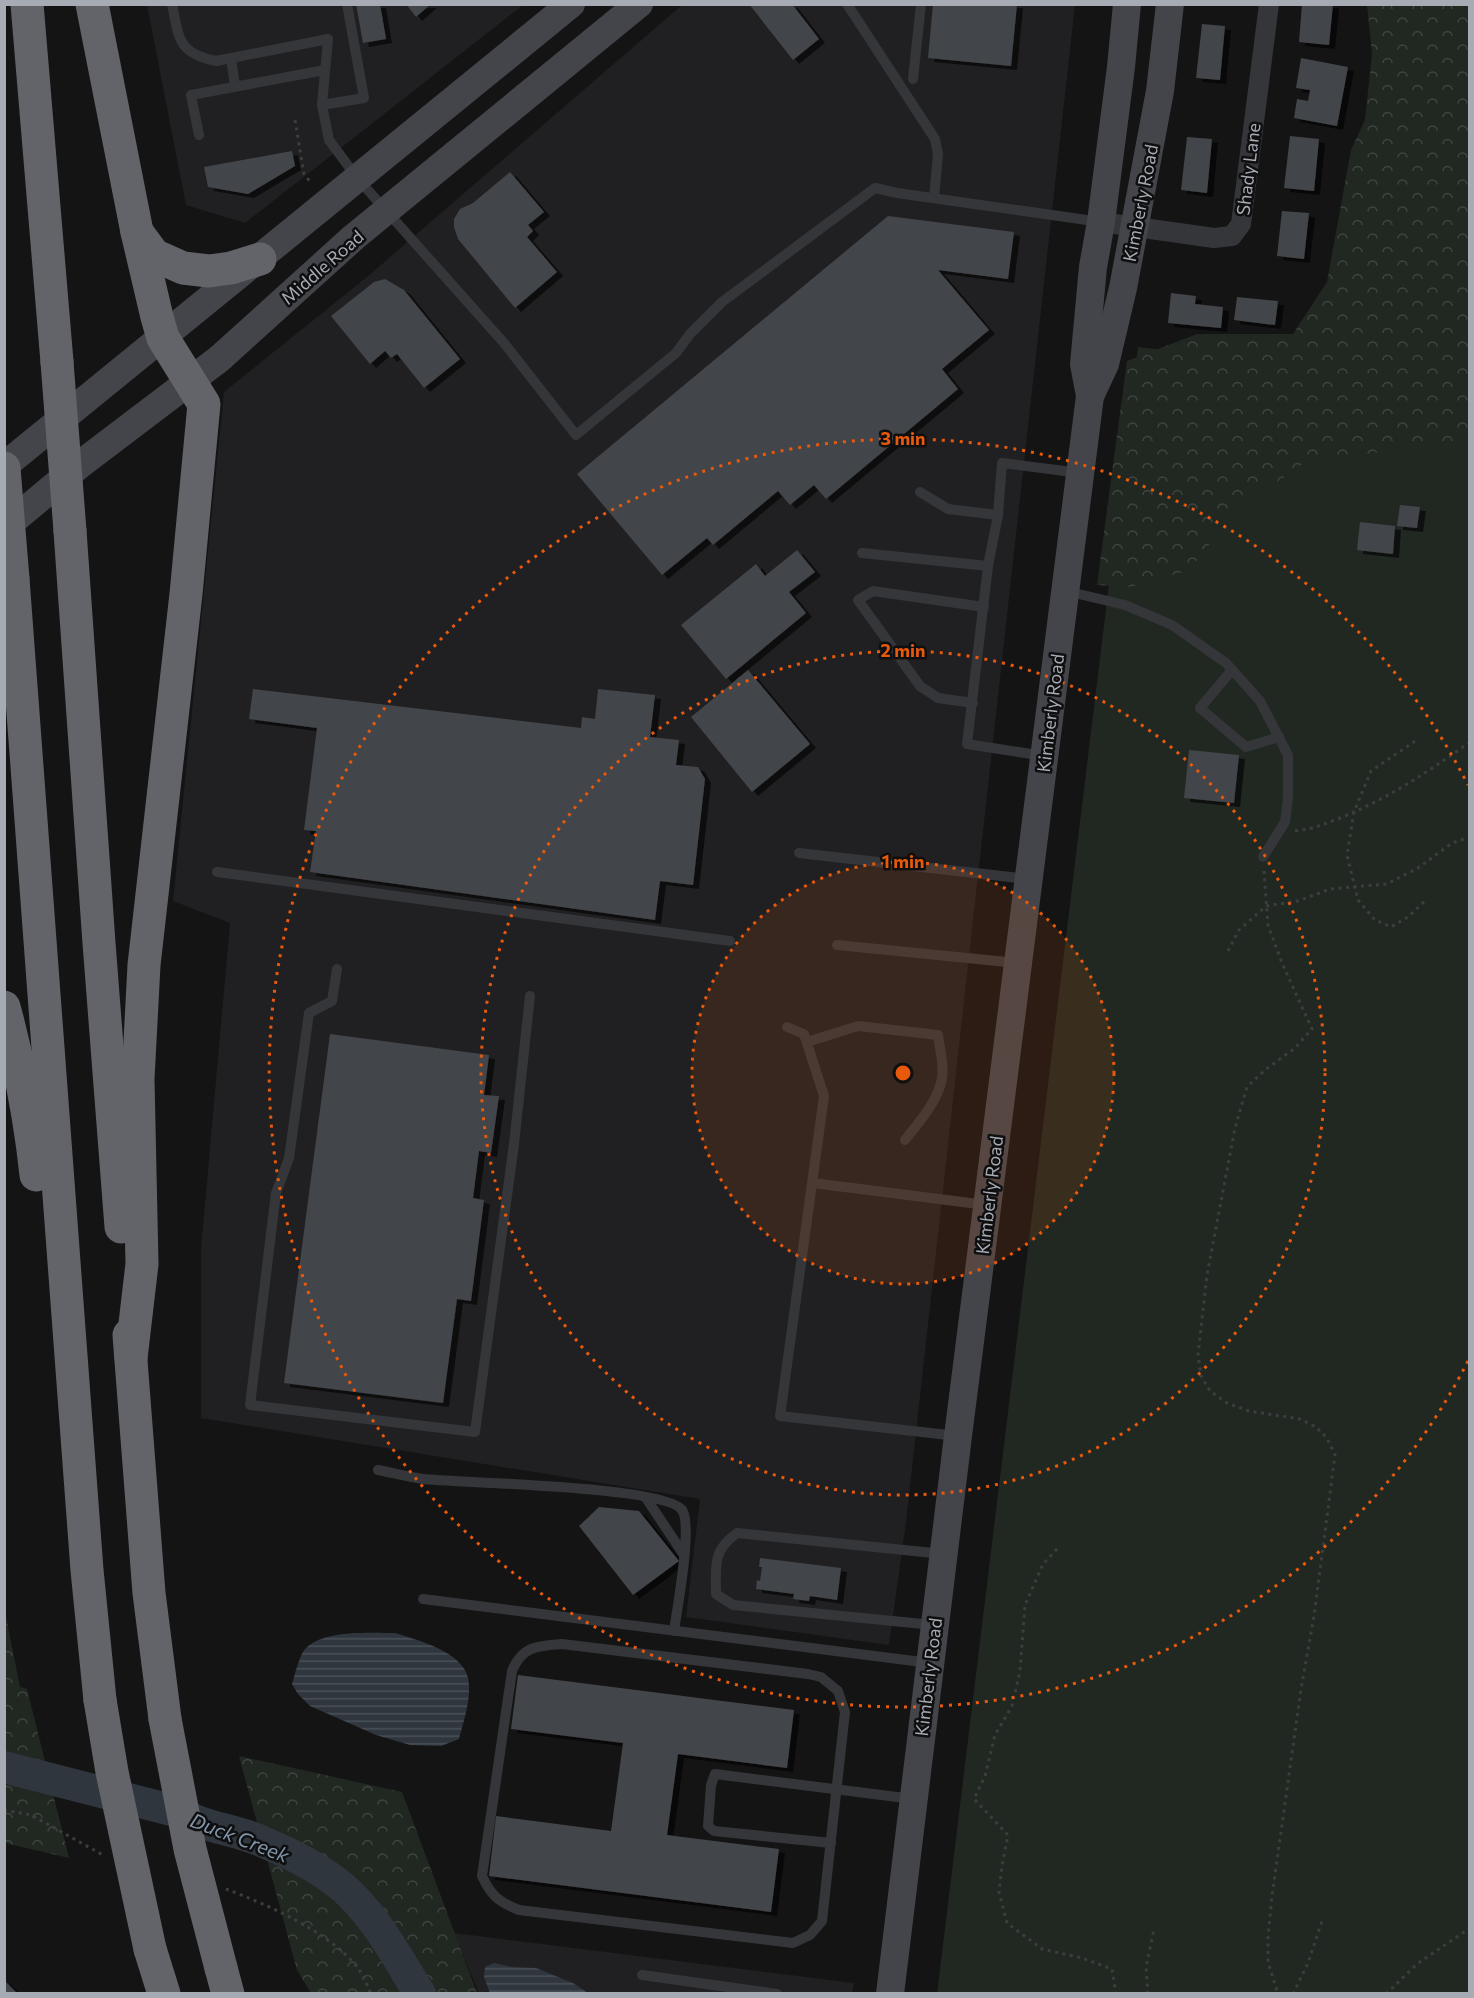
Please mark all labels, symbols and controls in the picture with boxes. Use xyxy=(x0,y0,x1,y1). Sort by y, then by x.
street label: Shady Lane xyxy=(1231,122,1265,216)
street label: Kimberly Road xyxy=(1118,142,1162,264)
street label: Middle Road xyxy=(276,225,368,309)
text: 3 min xyxy=(880,427,926,449)
text: 2 min xyxy=(881,639,925,661)
street label: Kimberly Road xyxy=(1032,653,1068,773)
text: 1 min xyxy=(882,850,924,872)
centre of rings xyxy=(893,1063,913,1083)
street label: Kimberly Road xyxy=(971,1135,1007,1255)
street label: Kimberly Road xyxy=(910,1617,946,1737)
water label: Duck Creek xyxy=(187,1807,294,1867)

